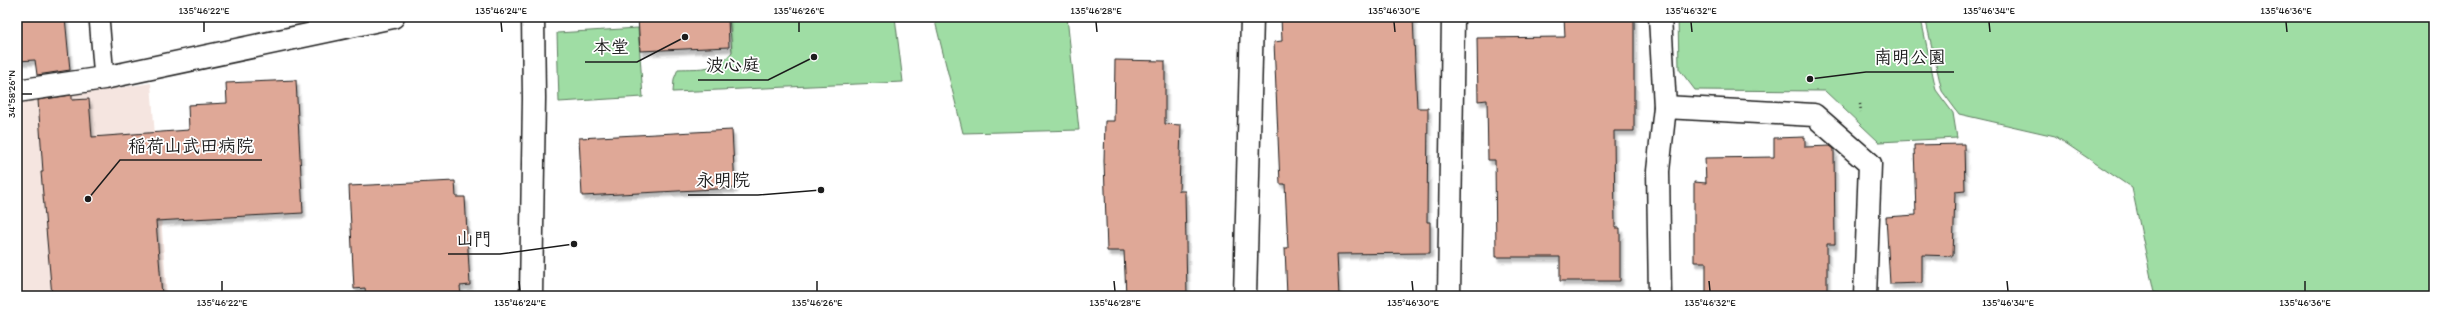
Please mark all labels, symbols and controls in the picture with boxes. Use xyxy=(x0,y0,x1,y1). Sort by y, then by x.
text: 135°46'22"E xyxy=(178,4,230,17)
text: 135°46'24"E xyxy=(475,4,527,17)
text: 135°46'26"E xyxy=(773,4,825,17)
text: 135°46'28"E xyxy=(1070,4,1122,17)
text: 135°46'30"E xyxy=(1368,4,1421,17)
text: 135°46'32"E xyxy=(1665,4,1717,17)
text: 135°46'34"E xyxy=(1963,4,2016,17)
text: 135°46'36"E xyxy=(2260,4,2312,17)
callout: 本堂 xyxy=(585,32,637,62)
text: 本堂 xyxy=(593,36,629,58)
callout: 南明公園 xyxy=(1866,42,1954,72)
text: 南明公園 xyxy=(1874,46,1946,68)
callout: 波心庭 xyxy=(698,50,768,80)
text: 波心庭 xyxy=(706,54,760,76)
text: 34°58'26"N xyxy=(5,70,18,118)
callout: 稲荷山武田病院 xyxy=(120,130,262,160)
text: 稲荷山武田病院 xyxy=(128,135,254,157)
callout: 永明院 xyxy=(688,165,758,195)
text: 永明院 xyxy=(696,169,750,191)
callout: 山門 xyxy=(448,224,500,254)
text: 山門 xyxy=(456,228,492,250)
text: 135°46'22"E xyxy=(196,296,248,309)
text: 135°46'24"E xyxy=(494,296,546,309)
text: 135°46'26"E xyxy=(791,296,843,309)
text: 135°46'28"E xyxy=(1089,296,1141,309)
text: 135°46'30"E xyxy=(1387,296,1440,309)
text: 135°46'32"E xyxy=(1684,296,1736,309)
text: 135°46'34"E xyxy=(1982,296,2035,309)
text: 135°46'36"E xyxy=(2279,296,2331,309)

